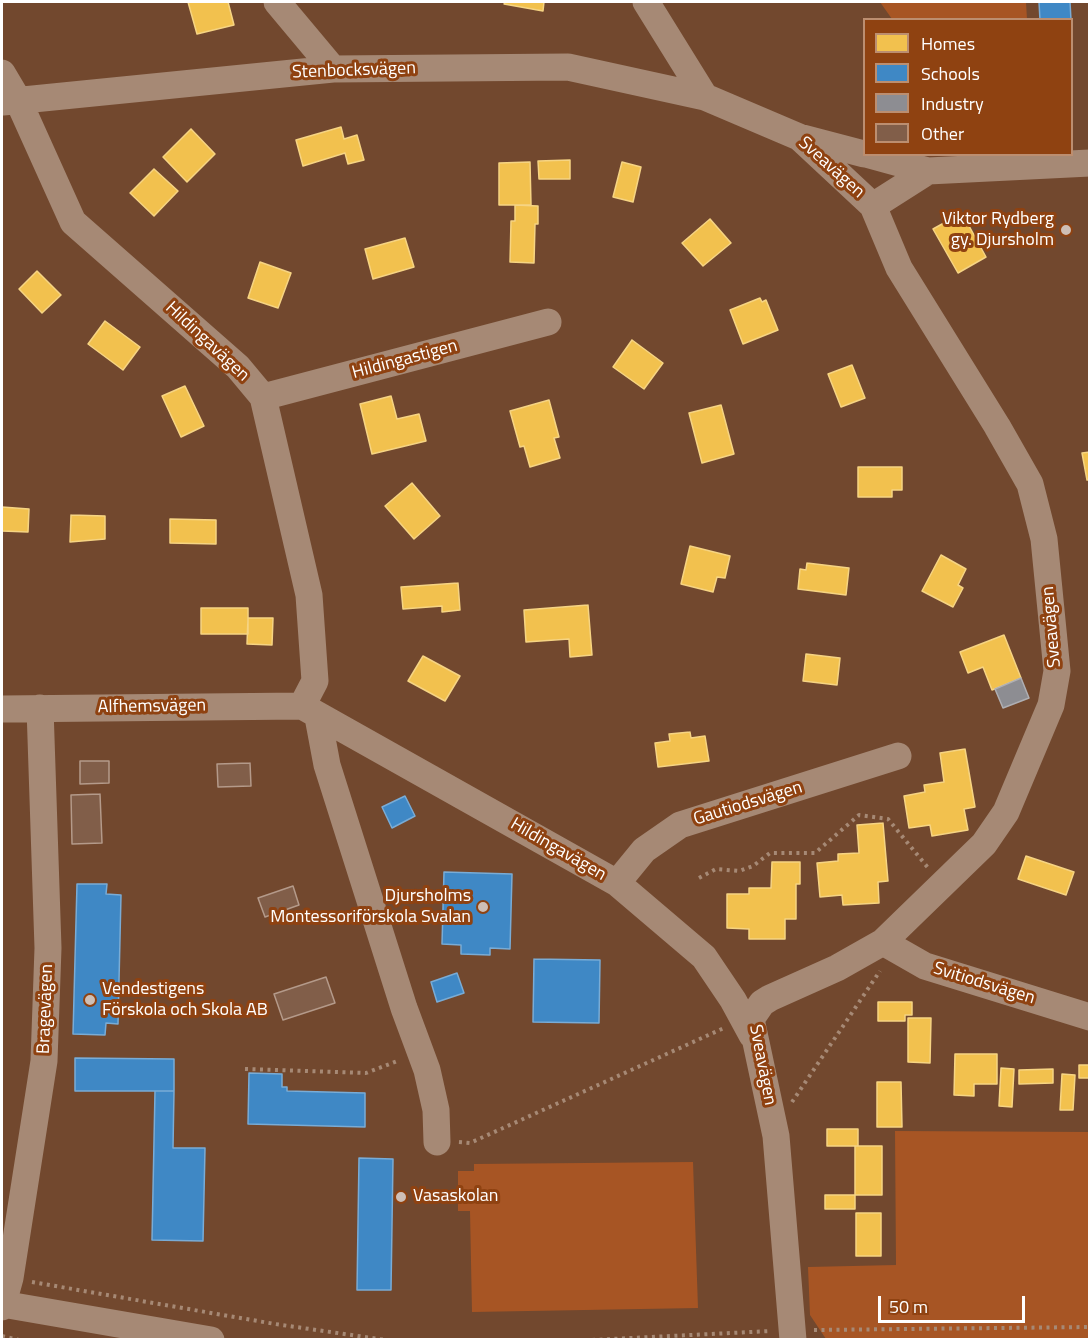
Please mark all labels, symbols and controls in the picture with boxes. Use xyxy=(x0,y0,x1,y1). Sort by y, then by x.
legend xyxy=(863,18,1073,156)
text: Homes xyxy=(921,30,975,57)
street label: Stenbocksvägen xyxy=(292,58,416,84)
text: Schools xyxy=(921,60,980,87)
text: Industry xyxy=(921,90,984,117)
text: Other xyxy=(921,120,964,147)
street label: Sveavägen xyxy=(793,133,869,203)
place label: Viktor Rydberg gy. Djursholm xyxy=(942,209,1054,252)
marker: Viktor Rydberg gy. Djursholm xyxy=(1059,223,1073,237)
street label: Hildingavägen xyxy=(160,298,254,386)
street label: Hildingastigen xyxy=(350,336,460,384)
street label: Sveavägen xyxy=(1038,585,1066,669)
street label: Alfhemsvägen xyxy=(98,695,206,719)
street label: Gautiodsvägen xyxy=(691,777,805,831)
street label: Hildingavägen xyxy=(506,814,610,886)
place label: Djursholms Montessoriförskola Svalan xyxy=(270,886,471,928)
marker: Djursholms Montessoriförskola Svalan xyxy=(476,900,490,914)
street label: Svitiodsvägen xyxy=(931,958,1037,1010)
street label: Bragevägen xyxy=(34,964,58,1054)
place label: Vendestigens Förskola och Skola AB xyxy=(102,979,268,1022)
marker: Vendestigens Förskola och Skola AB xyxy=(83,993,97,1007)
street label: Sveavägen xyxy=(744,1023,780,1107)
place label: Vasaskolan xyxy=(413,1186,498,1208)
marker: Vasaskolan xyxy=(394,1190,408,1204)
scale bar xyxy=(881,1284,1028,1322)
text: 50 m xyxy=(889,1293,928,1320)

